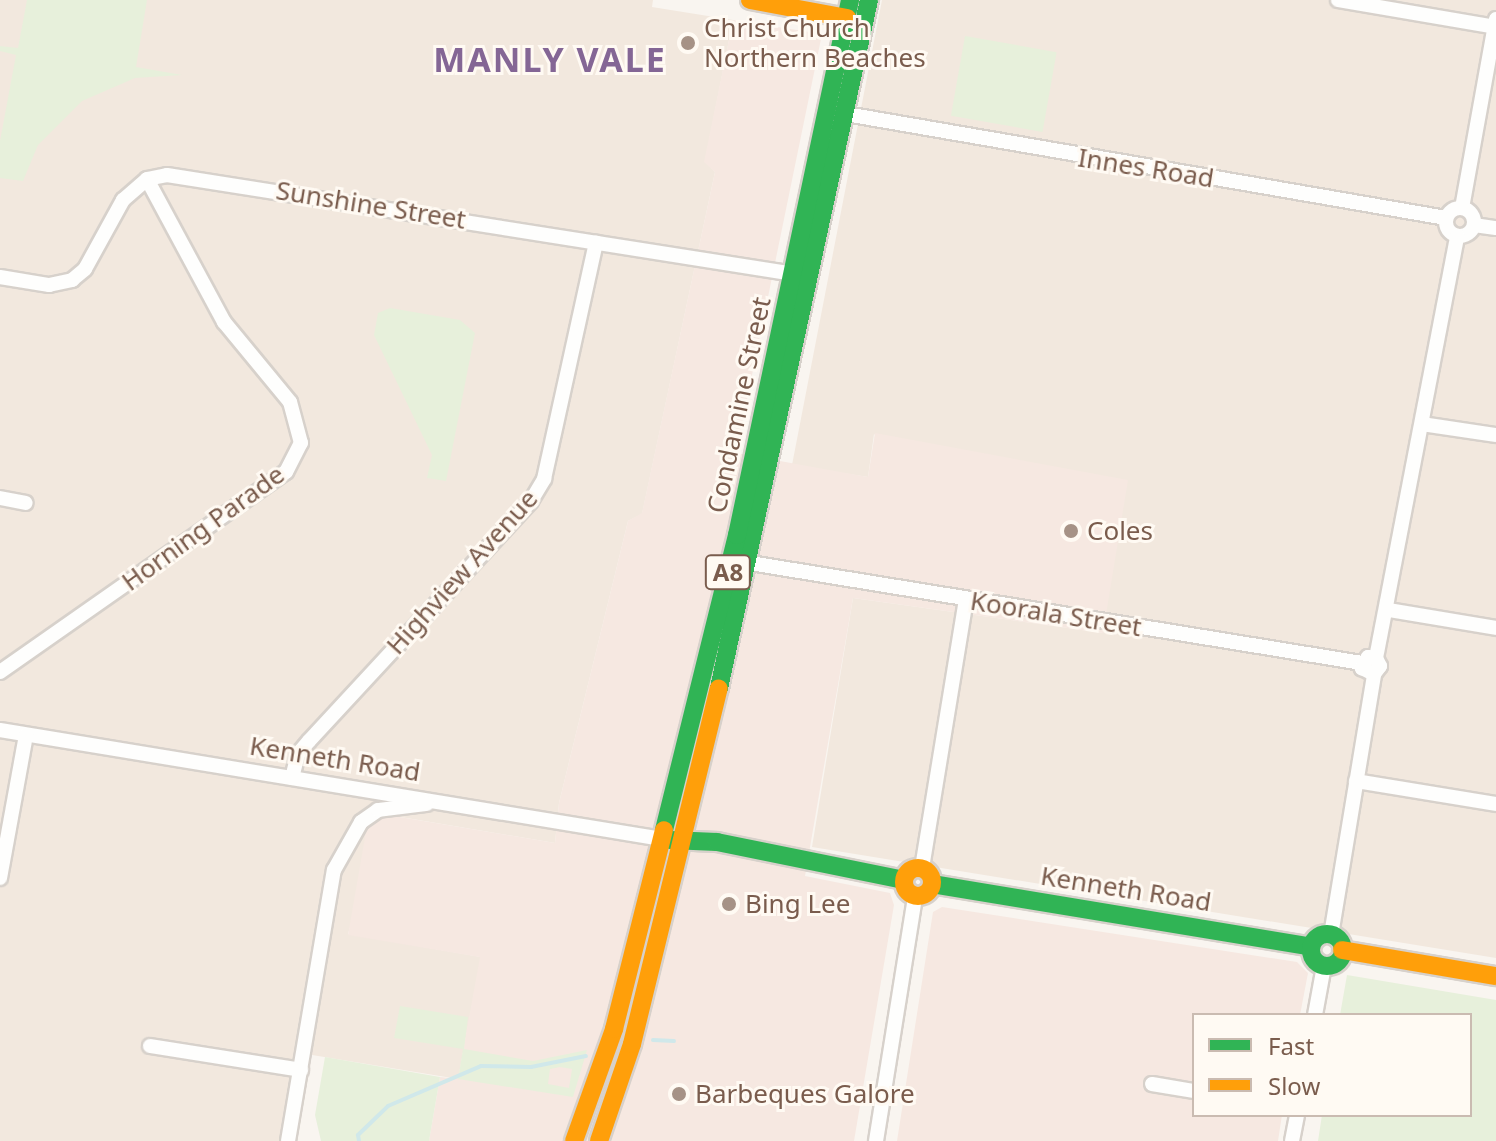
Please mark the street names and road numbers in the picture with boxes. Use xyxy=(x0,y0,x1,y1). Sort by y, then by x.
street label: Innes Road xyxy=(1076,142,1216,194)
street label: Sunshine Street xyxy=(274,175,468,235)
street label: Condamine Street xyxy=(701,294,777,516)
street label: Horning Parade xyxy=(116,459,290,597)
street label: Highview Avenue xyxy=(380,483,544,661)
road number: A8 xyxy=(704,552,752,592)
street label: Koorala Street xyxy=(968,585,1144,643)
street label: Kenneth Road xyxy=(247,730,423,788)
street label: Kenneth Road xyxy=(1038,860,1214,918)

